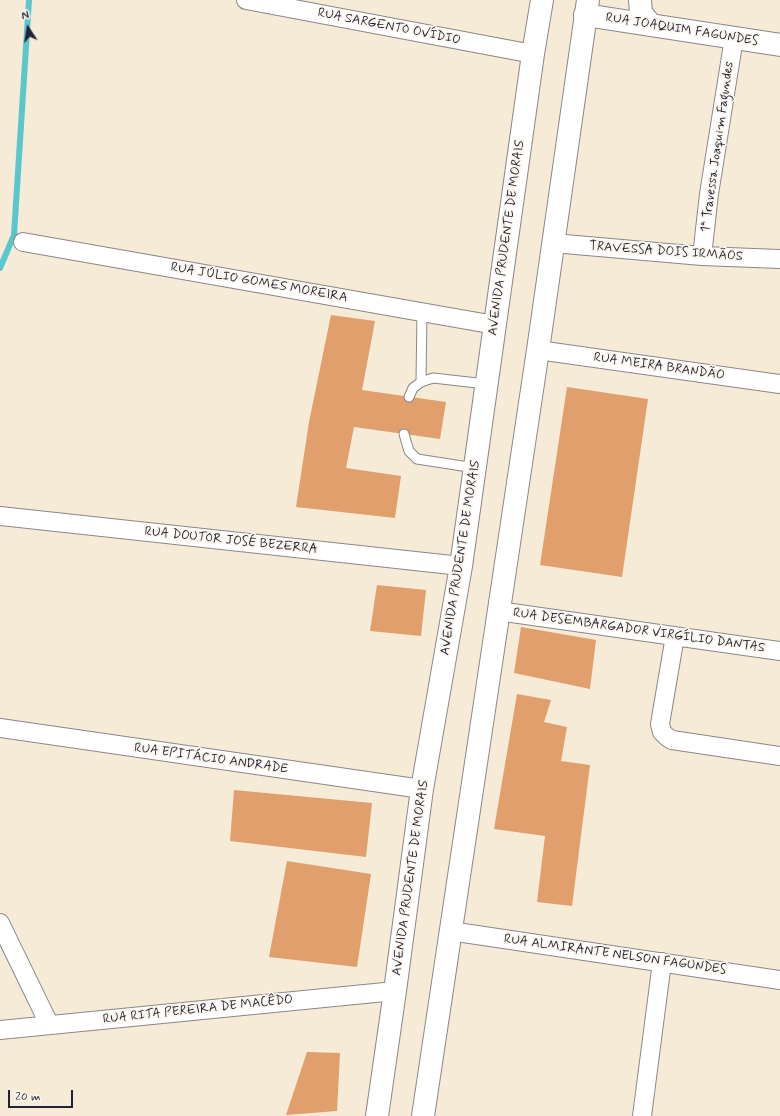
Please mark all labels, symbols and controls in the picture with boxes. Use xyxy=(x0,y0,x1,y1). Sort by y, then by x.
street label: RUA SARGENTO OVÍDIO xyxy=(316,5,462,49)
north arrow xyxy=(8,8,48,48)
text: N xyxy=(20,9,31,24)
street label: RUA JOAQUIM FAGUNDES xyxy=(605,10,759,50)
street label: 1ª Travessa Joaquim Fagundes xyxy=(698,60,738,234)
street label: AVENIDA PRUDENTE DE MORAIS xyxy=(486,139,528,337)
street label: TRAVESSA DOIS IRMÃOS xyxy=(589,239,743,265)
street label: RUA JÚLIO GOMES MOREIRA xyxy=(169,260,349,306)
street label: RUA MEIRA BRANDÃO xyxy=(592,350,726,384)
street label: AVENIDA PRUDENTE DE MORAIS xyxy=(438,459,484,657)
street label: RUA DOUTOR JOSÉ BEZERRA xyxy=(144,524,318,558)
street label: RUA DESEMBARGADOR VIRGÍLIO DANTAS xyxy=(512,606,766,656)
street label: RUA EPITÁCIO ANDRADE xyxy=(133,740,289,778)
street label: AVENIDA PRUDENTE DE MORAIS xyxy=(390,779,432,977)
street label: RUA ALMIRANTE NELSON FAGUNDES xyxy=(503,932,727,978)
street label: RUA RITA PEREIRA DE MACÊDO xyxy=(102,992,294,1028)
scale bar xyxy=(10,1082,75,1108)
text: 20 m xyxy=(15,1089,41,1105)

